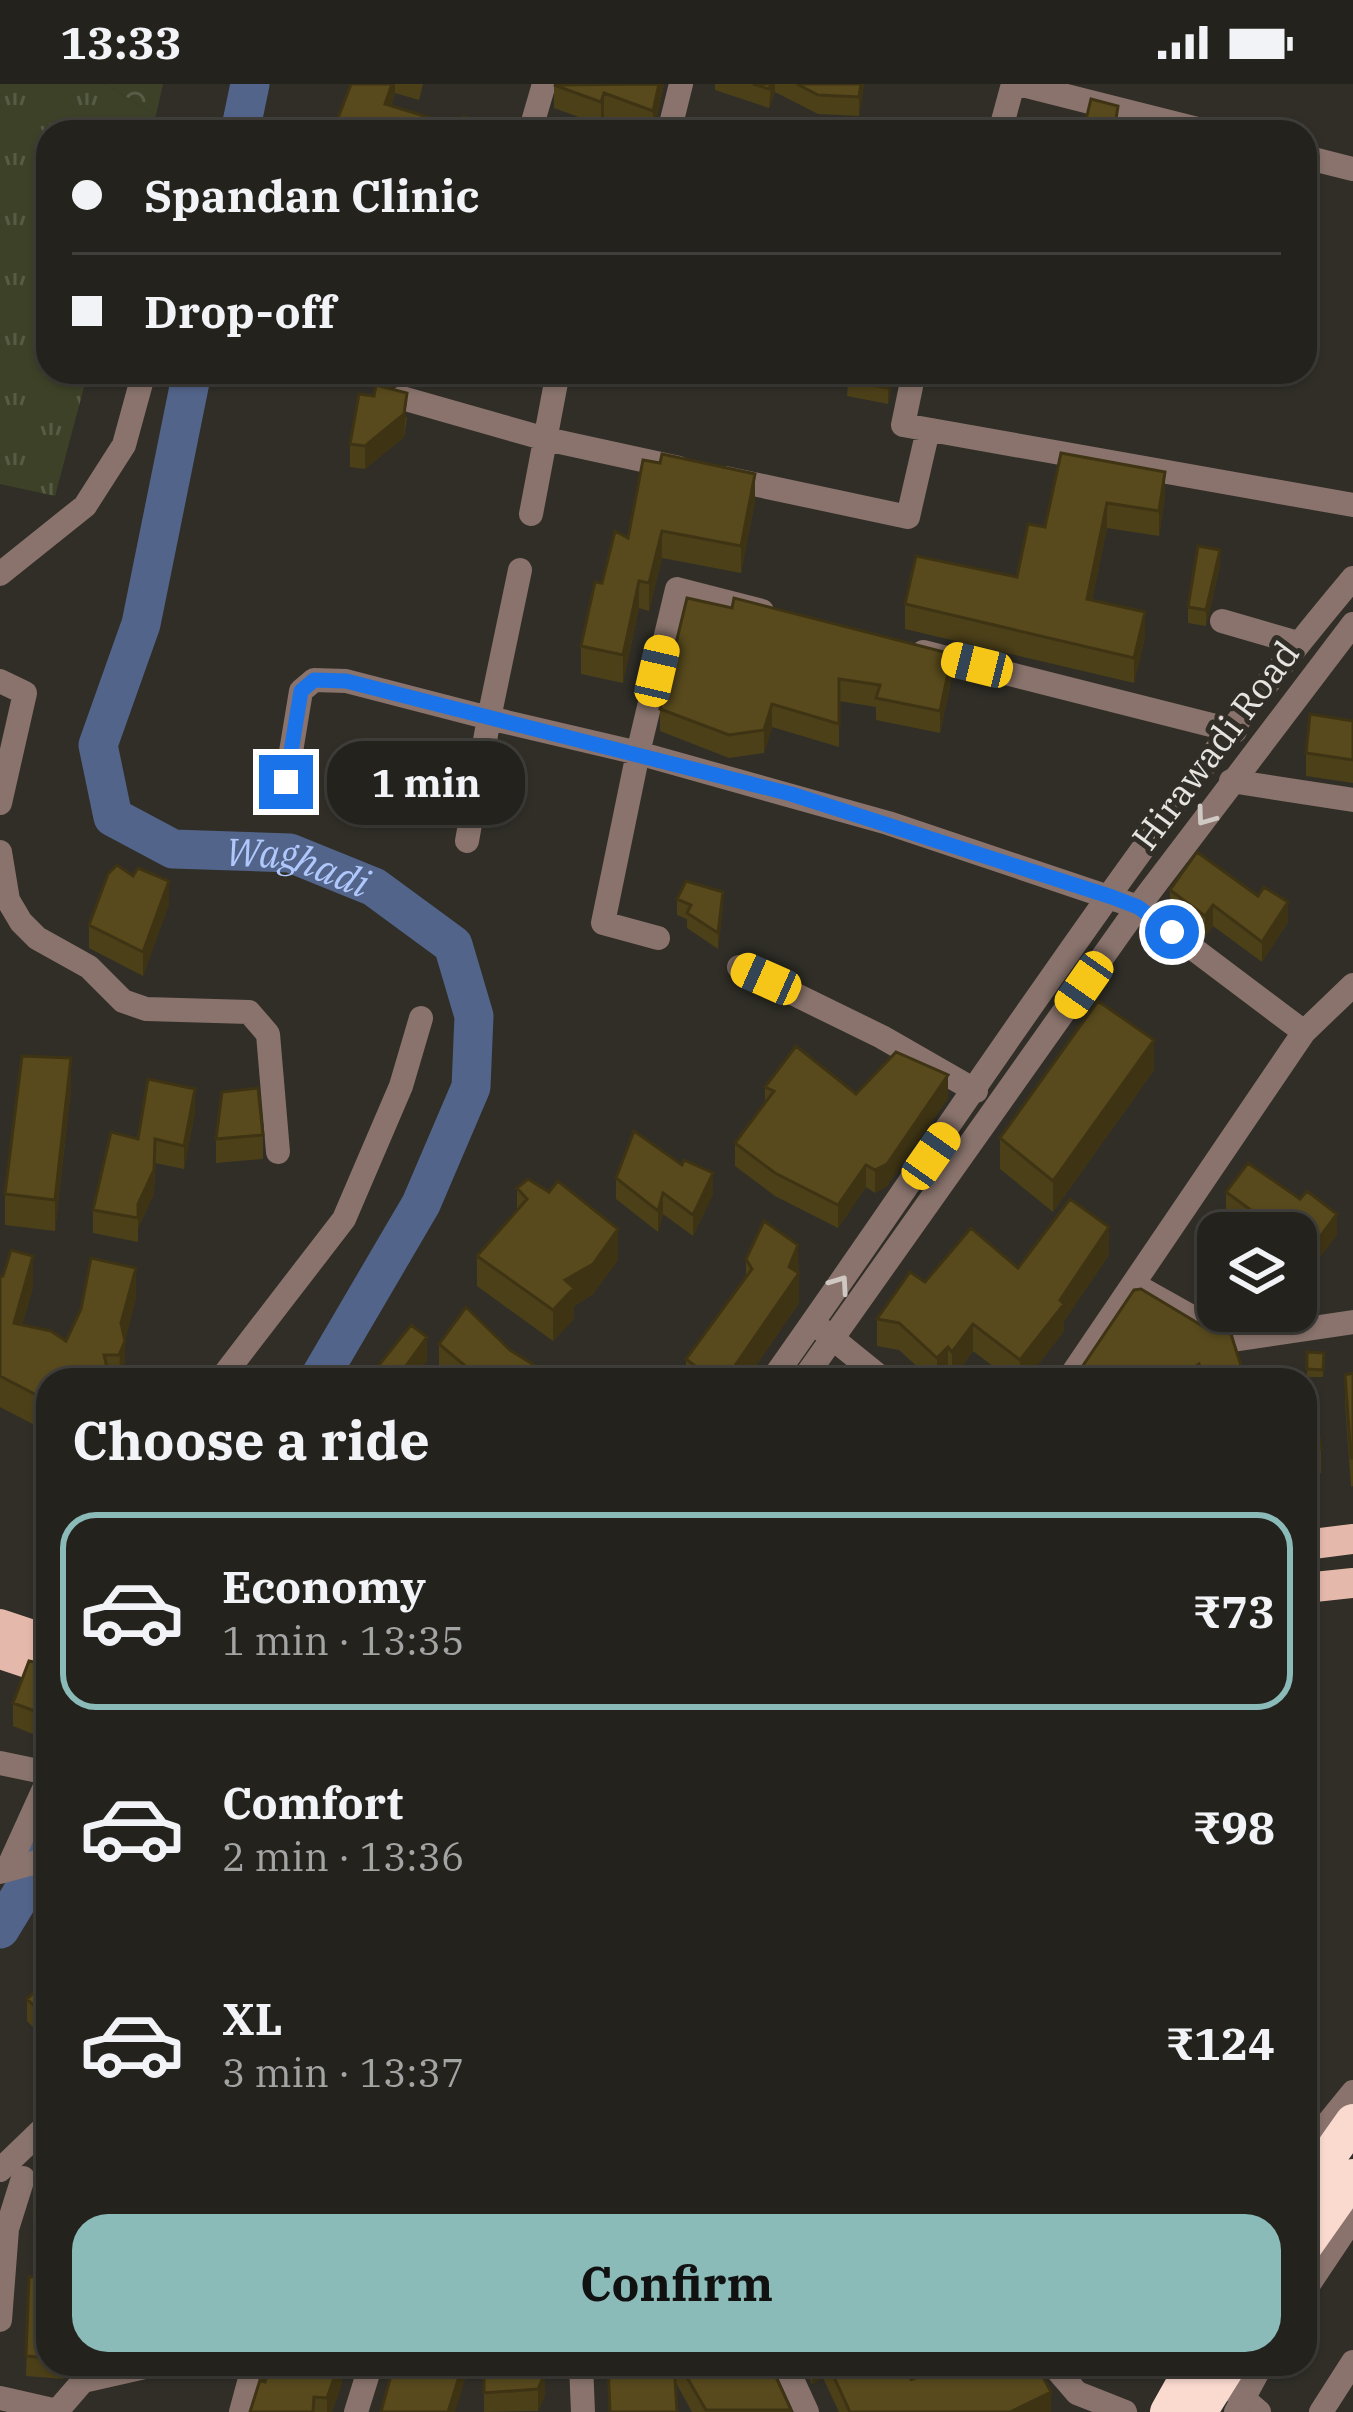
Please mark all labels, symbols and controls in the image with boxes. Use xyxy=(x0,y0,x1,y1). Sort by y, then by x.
text: 13:33 xyxy=(60,13,182,71)
text: Spandan Clinic xyxy=(144,166,479,224)
text: Drop-off xyxy=(144,282,335,340)
street label: Hirawadi Road xyxy=(1121,631,1309,859)
car xyxy=(631,632,683,710)
car xyxy=(938,639,1016,691)
callout: 1 min xyxy=(328,740,526,824)
route end xyxy=(259,755,313,809)
text: 1 min xyxy=(371,757,481,808)
one-way arrow xyxy=(1198,803,1220,825)
water label: Waghadi xyxy=(225,825,378,908)
route start xyxy=(1145,905,1199,959)
car xyxy=(1049,945,1119,1025)
car xyxy=(726,948,806,1010)
car xyxy=(896,1116,966,1196)
map controls xyxy=(1197,1212,1317,1332)
button: layers xyxy=(1197,1212,1317,1332)
one-way arrow xyxy=(826,1276,848,1298)
text: Choose a ride xyxy=(72,1405,430,1475)
icon: car xyxy=(78,1557,186,1665)
text: Economy xyxy=(222,1557,426,1615)
text: ₹73 xyxy=(1192,1582,1275,1640)
text: 1 min · 13:35 xyxy=(222,1615,464,1666)
icon: car xyxy=(78,1773,186,1881)
text: Comfort xyxy=(222,1773,403,1831)
text: ₹98 xyxy=(1192,1798,1275,1856)
text: 2 min · 13:36 xyxy=(222,1831,464,1882)
icon: car xyxy=(78,1989,186,2097)
text: XL xyxy=(222,1989,283,2047)
text: ₹124 xyxy=(1165,2014,1275,2072)
text: 3 min · 13:37 xyxy=(222,2047,464,2098)
button: Confirm xyxy=(72,2214,1281,2352)

